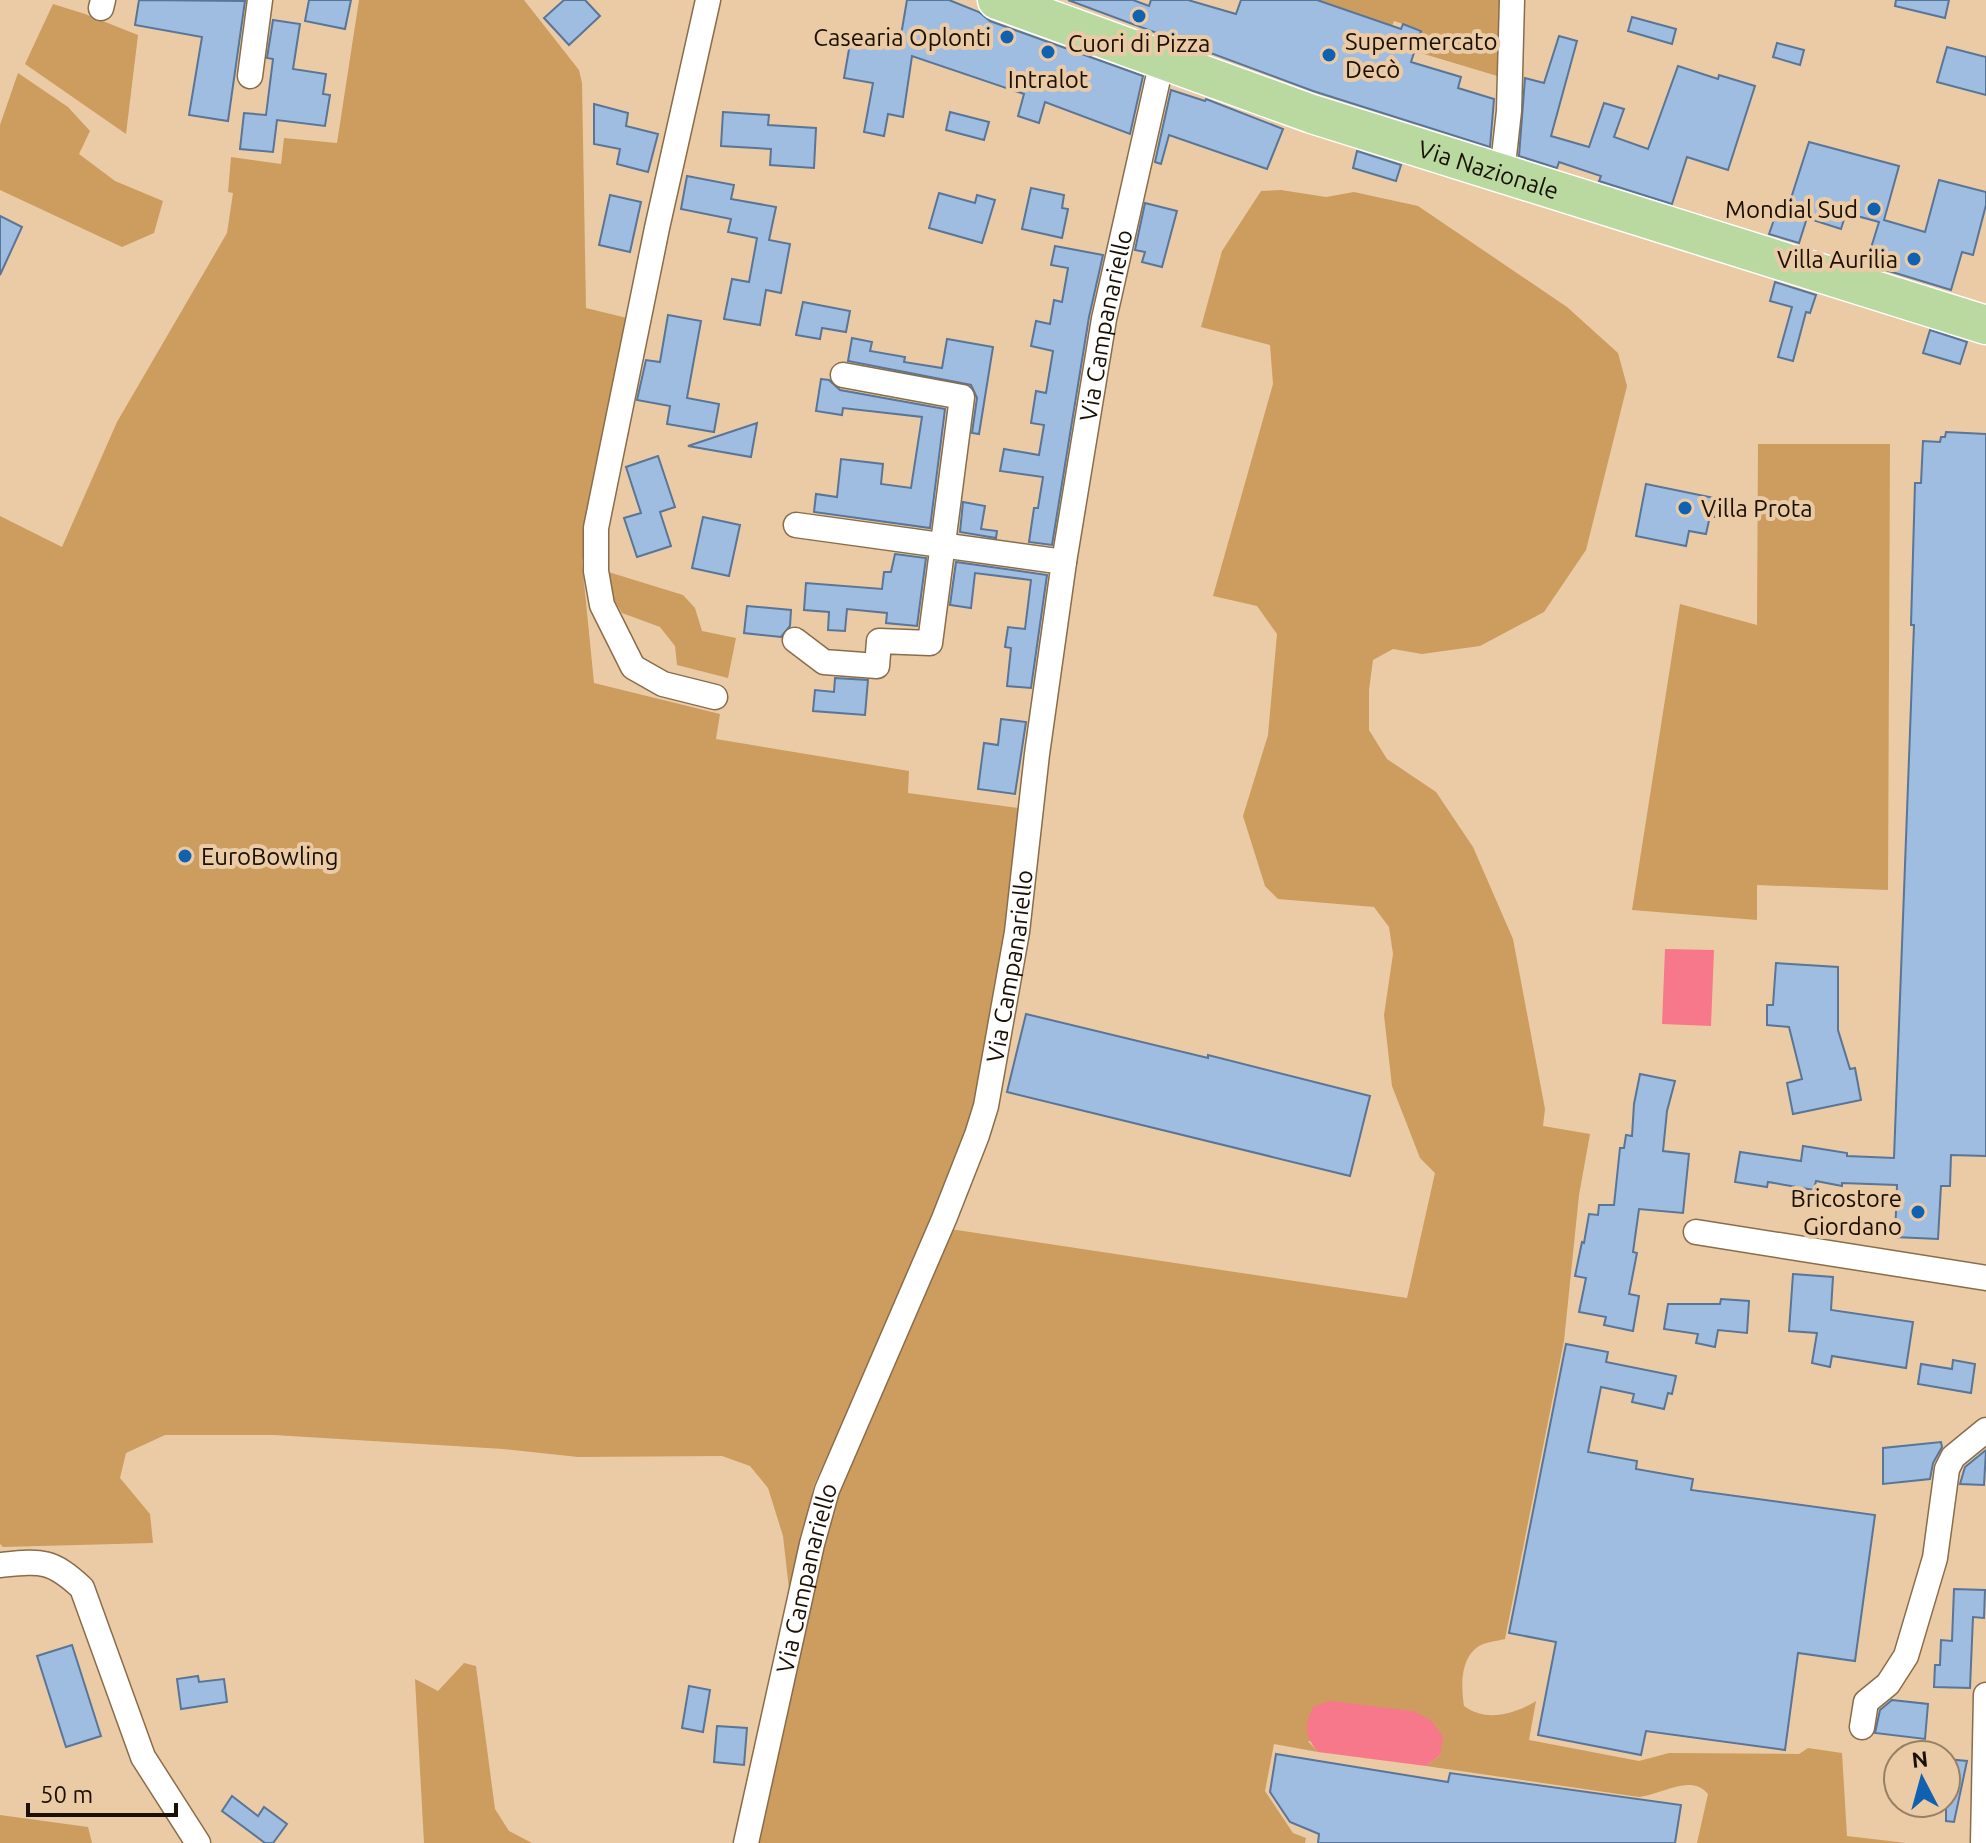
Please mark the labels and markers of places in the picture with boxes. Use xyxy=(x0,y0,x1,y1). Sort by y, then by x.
marker: Cuori di Pizza xyxy=(1130,7,1148,25)
place label: Casearia Oplonti xyxy=(813,24,991,51)
marker: Casearia Oplonti xyxy=(998,28,1016,46)
place label: Supermercato Decò xyxy=(1345,28,1498,83)
place label: Cuori di Pizza xyxy=(1068,30,1210,57)
marker: Intralot xyxy=(1039,43,1057,61)
marker: Supermercato Decò xyxy=(1320,46,1338,64)
place label: Intralot xyxy=(1008,66,1089,93)
place label: Mondial Sud xyxy=(1725,196,1858,223)
marker: Mondial Sud xyxy=(1865,200,1883,218)
place label: Villa Aurilia xyxy=(1777,246,1898,273)
marker: Villa Aurilia xyxy=(1905,250,1923,268)
place label: Villa Prota xyxy=(1701,495,1812,522)
marker: Villa Prota xyxy=(1676,499,1694,517)
place label: EuroBowling xyxy=(201,843,339,870)
marker: EuroBowling xyxy=(176,847,194,865)
place label: Bricostore Giordano xyxy=(1791,1185,1902,1240)
marker: Bricostore Giordano xyxy=(1909,1203,1927,1221)

